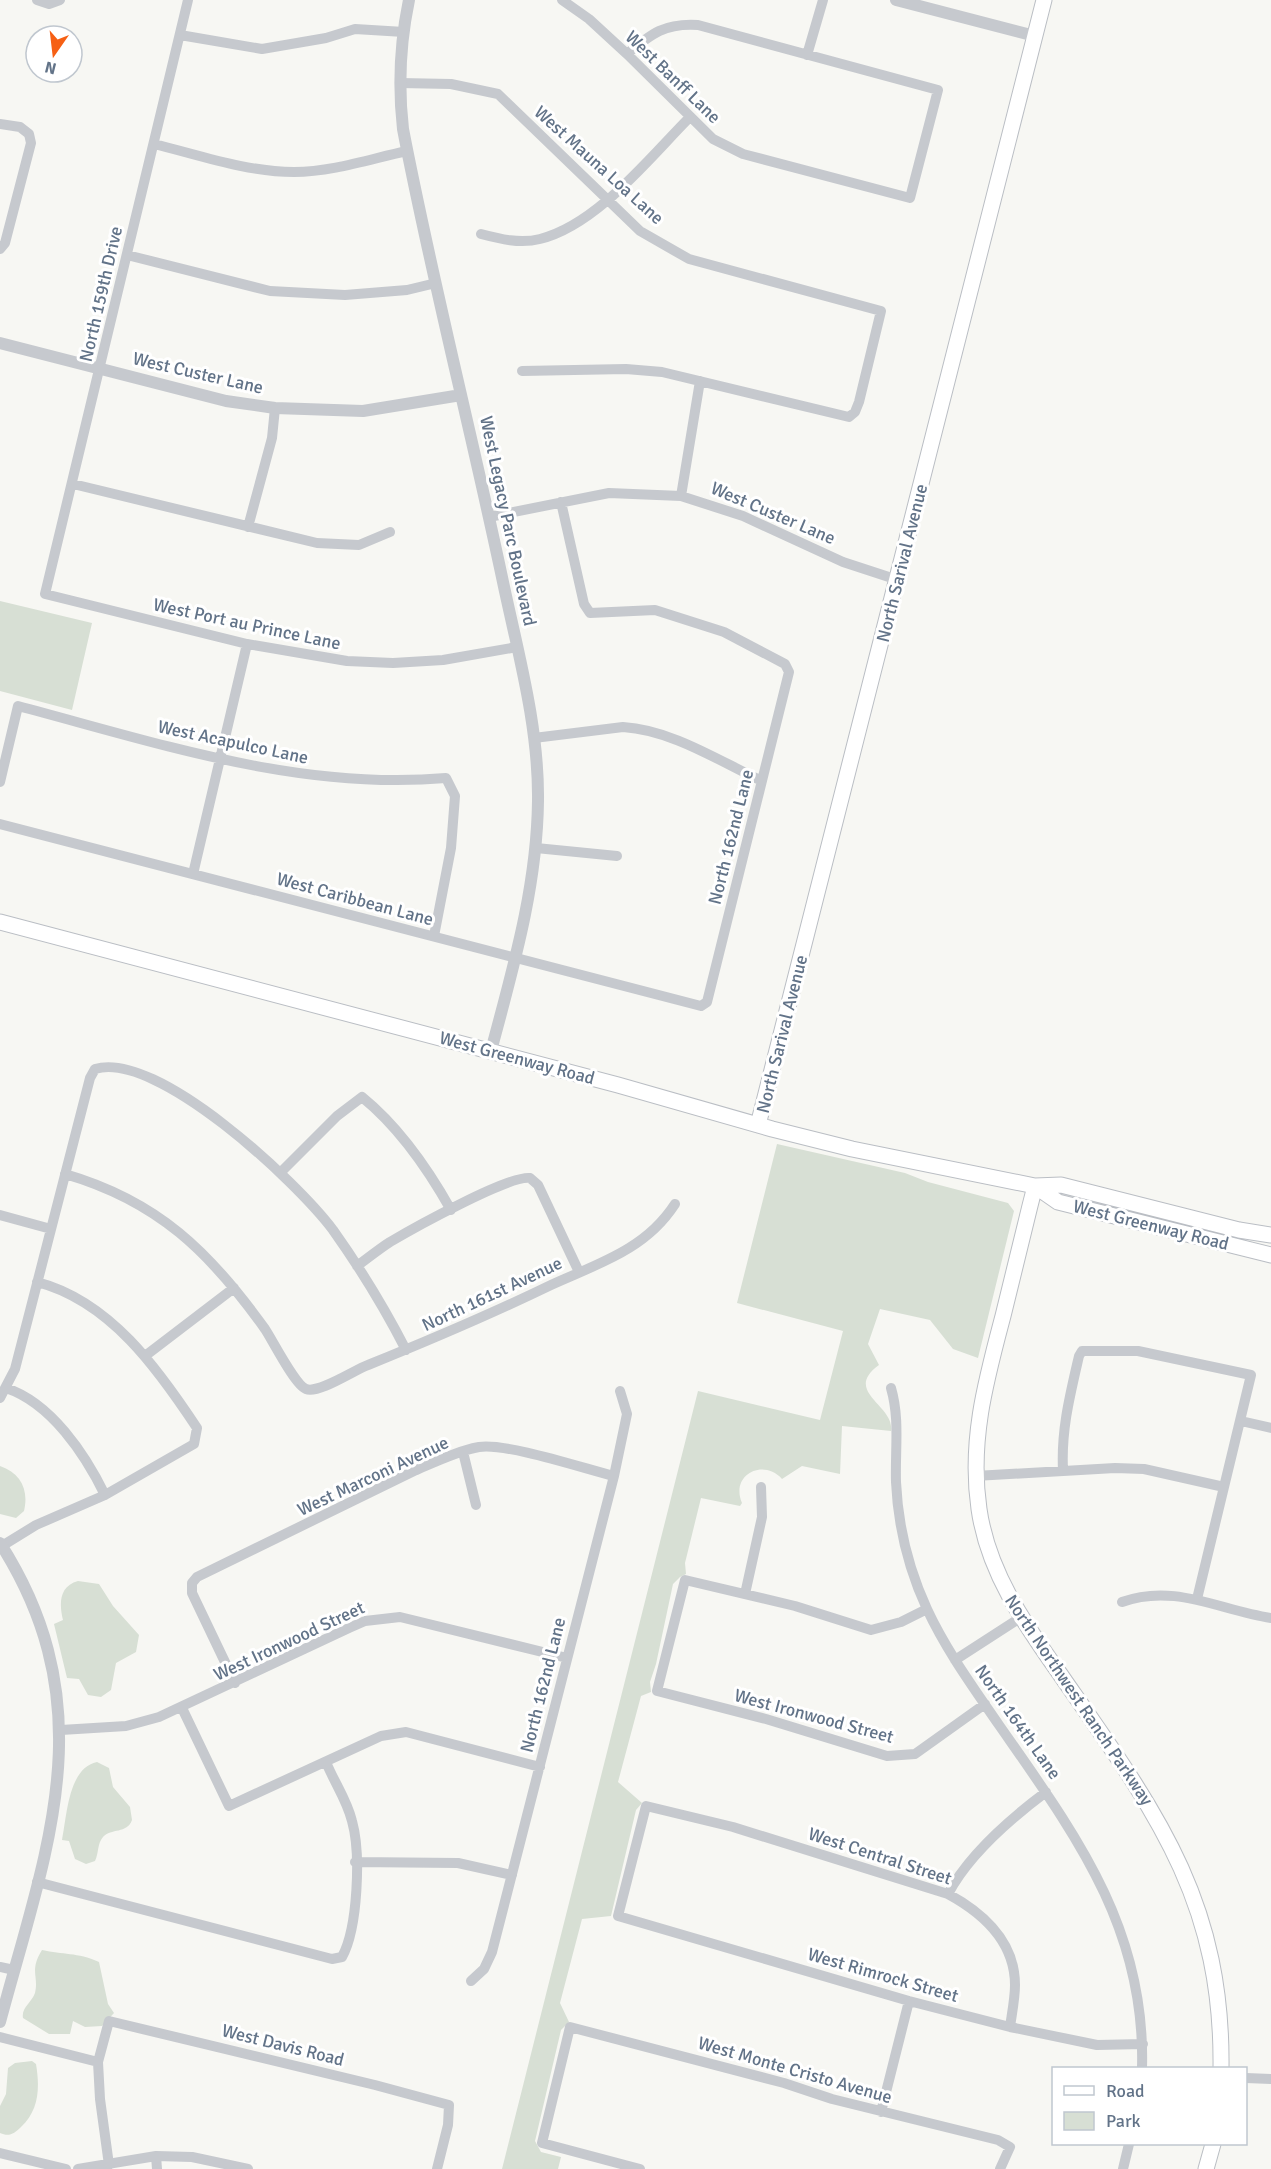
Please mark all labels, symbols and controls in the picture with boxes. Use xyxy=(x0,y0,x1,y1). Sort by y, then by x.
north arrow xyxy=(24,24,84,84)
street label: West Banff Lane xyxy=(621,26,725,128)
text: N xyxy=(43,57,58,79)
street label: West Mauna Loa Lane xyxy=(530,101,668,229)
street label: North 159th Drive xyxy=(75,224,127,364)
street label: West Custer Lane xyxy=(131,347,265,399)
street label: West Legacy Parc Boulevard xyxy=(475,414,541,628)
street label: West Custer Lane xyxy=(707,477,839,549)
street label: North Sarival Avenue xyxy=(872,482,932,644)
street label: West Port au Prince Lane xyxy=(151,593,343,655)
street label: West Acapulco Lane xyxy=(156,715,310,769)
street label: North 162nd Lane xyxy=(704,767,758,907)
street label: West Caribbean Lane xyxy=(274,867,436,931)
street label: North Sarival Avenue xyxy=(752,953,812,1115)
street label: West Greenway Road xyxy=(437,1027,597,1089)
street label: West Greenway Road xyxy=(1071,1195,1231,1255)
street label: North 161st Avenue xyxy=(418,1252,566,1336)
street label: West Marconi Avenue xyxy=(294,1431,452,1521)
street label: North Northwest Ranch Parkway xyxy=(1000,1590,1158,1810)
street label: West Ironwood Street xyxy=(210,1596,368,1686)
street label: North 162nd Lane xyxy=(516,1615,570,1755)
street label: North 164th Lane xyxy=(970,1660,1066,1784)
street label: West Ironwood Street xyxy=(732,1684,896,1748)
street label: West Central Street xyxy=(806,1822,954,1890)
street label: West Rimrock Street xyxy=(805,1943,961,2007)
street label: West Davis Road xyxy=(220,2019,346,2071)
street label: West Monte Cristo Avenue xyxy=(695,2032,895,2108)
legend xyxy=(1052,2067,1247,2145)
text: Road xyxy=(1106,2080,1145,2102)
text: Park xyxy=(1106,2110,1141,2132)

